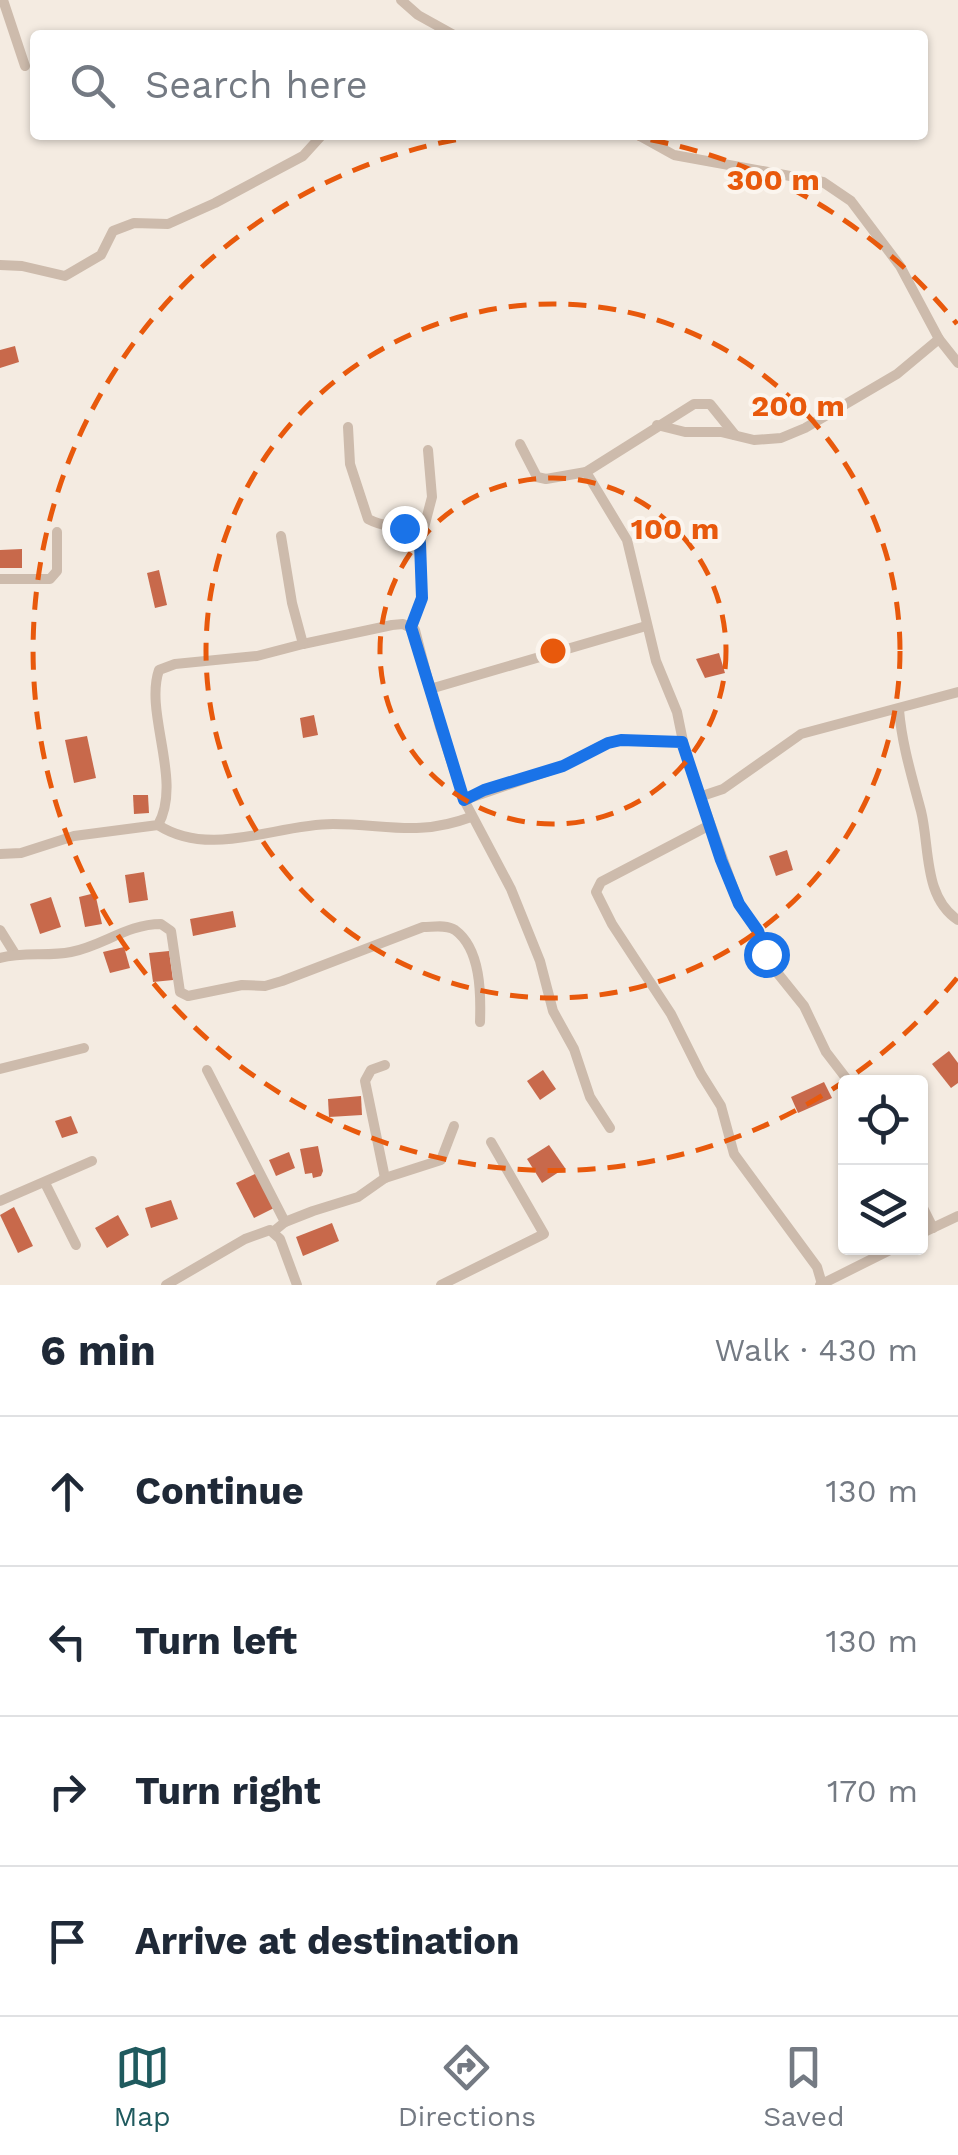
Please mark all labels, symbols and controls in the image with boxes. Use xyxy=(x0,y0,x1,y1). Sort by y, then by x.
search box xyxy=(30,30,928,140)
icon: search xyxy=(65,58,120,113)
text: Search here xyxy=(145,63,368,107)
text: 300 m xyxy=(726,162,820,197)
text: 200 m xyxy=(751,388,845,423)
route end xyxy=(382,506,428,552)
text: 100 m xyxy=(631,511,719,546)
centre of rings xyxy=(535,633,571,669)
route start xyxy=(744,932,790,978)
map controls xyxy=(838,1075,928,1255)
button: locate xyxy=(838,1075,928,1165)
button: layers xyxy=(838,1165,928,1255)
text: 6 min xyxy=(40,1326,156,1375)
text: Walk · 430 m xyxy=(715,1331,918,1369)
icon: ahead xyxy=(40,1464,95,1519)
text: Continue xyxy=(135,1469,304,1513)
text: 130 m xyxy=(826,1472,918,1510)
icon: left xyxy=(40,1614,95,1669)
text: Turn left xyxy=(135,1619,297,1663)
text: 130 m xyxy=(826,1622,918,1660)
icon: right xyxy=(40,1764,95,1819)
text: Turn right xyxy=(135,1769,321,1813)
text: 170 m xyxy=(827,1772,918,1810)
icon: arrive xyxy=(40,1914,95,1969)
text: Arrive at destination xyxy=(135,1919,520,1963)
tab: Map xyxy=(114,2040,171,2133)
tab: Directions xyxy=(398,2040,536,2133)
tab: Saved xyxy=(763,2040,844,2133)

